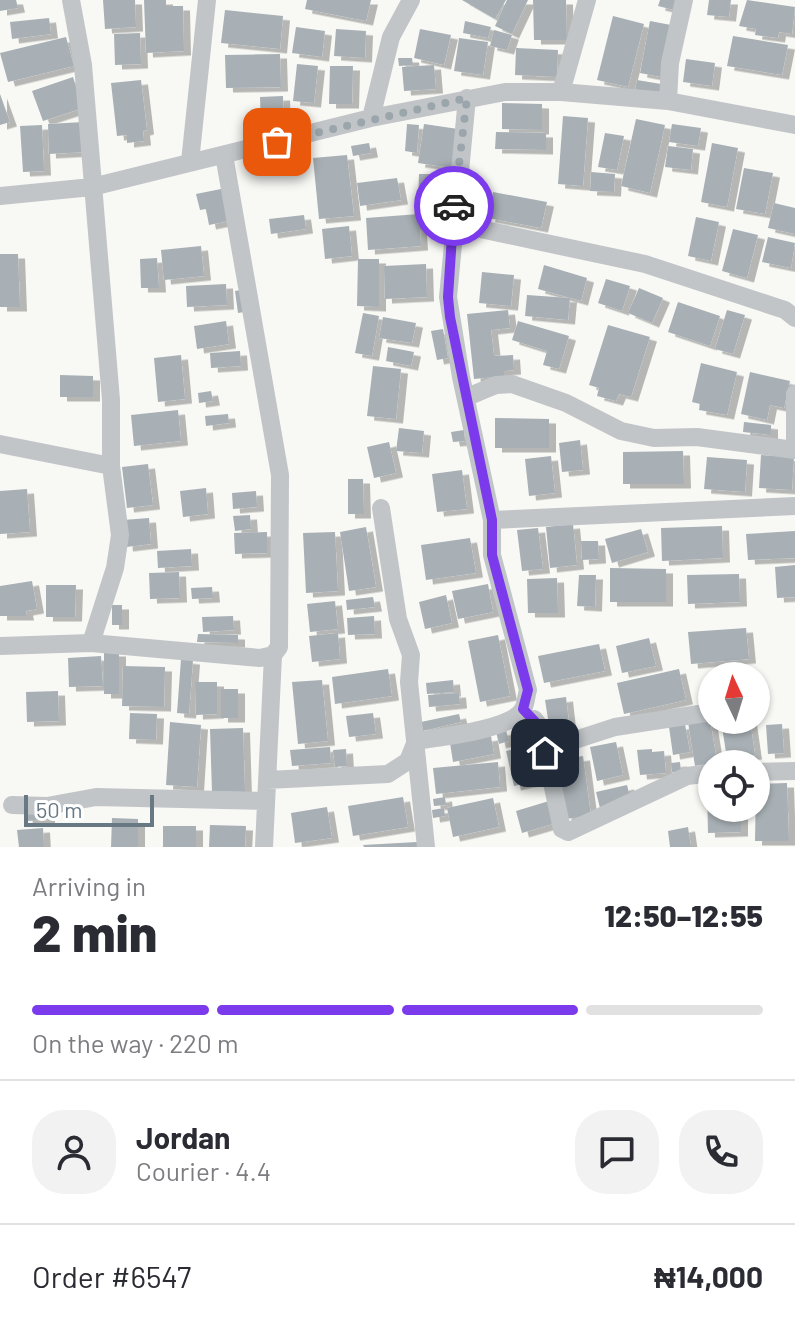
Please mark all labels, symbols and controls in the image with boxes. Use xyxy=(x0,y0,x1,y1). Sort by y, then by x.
pin xyxy=(243,108,311,176)
icon: bag xyxy=(255,120,299,164)
courier xyxy=(414,166,494,246)
icon: car xyxy=(432,184,476,228)
north arrow xyxy=(698,662,770,734)
map controls xyxy=(698,662,770,822)
pin xyxy=(511,719,579,787)
icon: home xyxy=(523,731,567,775)
button: locate xyxy=(698,750,770,822)
scale bar xyxy=(24,791,154,827)
text: 50 m xyxy=(36,796,82,822)
text: Arriving in xyxy=(32,870,146,901)
text: 12:50–12:55 xyxy=(604,897,763,933)
text: 2 min xyxy=(32,900,157,962)
text: On the way · 220 m xyxy=(32,1027,238,1058)
button: person xyxy=(32,1110,116,1194)
button: chat xyxy=(575,1110,659,1194)
button: phone xyxy=(679,1110,763,1194)
text: Jordan xyxy=(136,1119,231,1155)
text: Courier · 4.4 xyxy=(136,1155,271,1186)
text: Order #6547 xyxy=(32,1258,191,1294)
text: ₦14,000 xyxy=(654,1258,763,1294)

